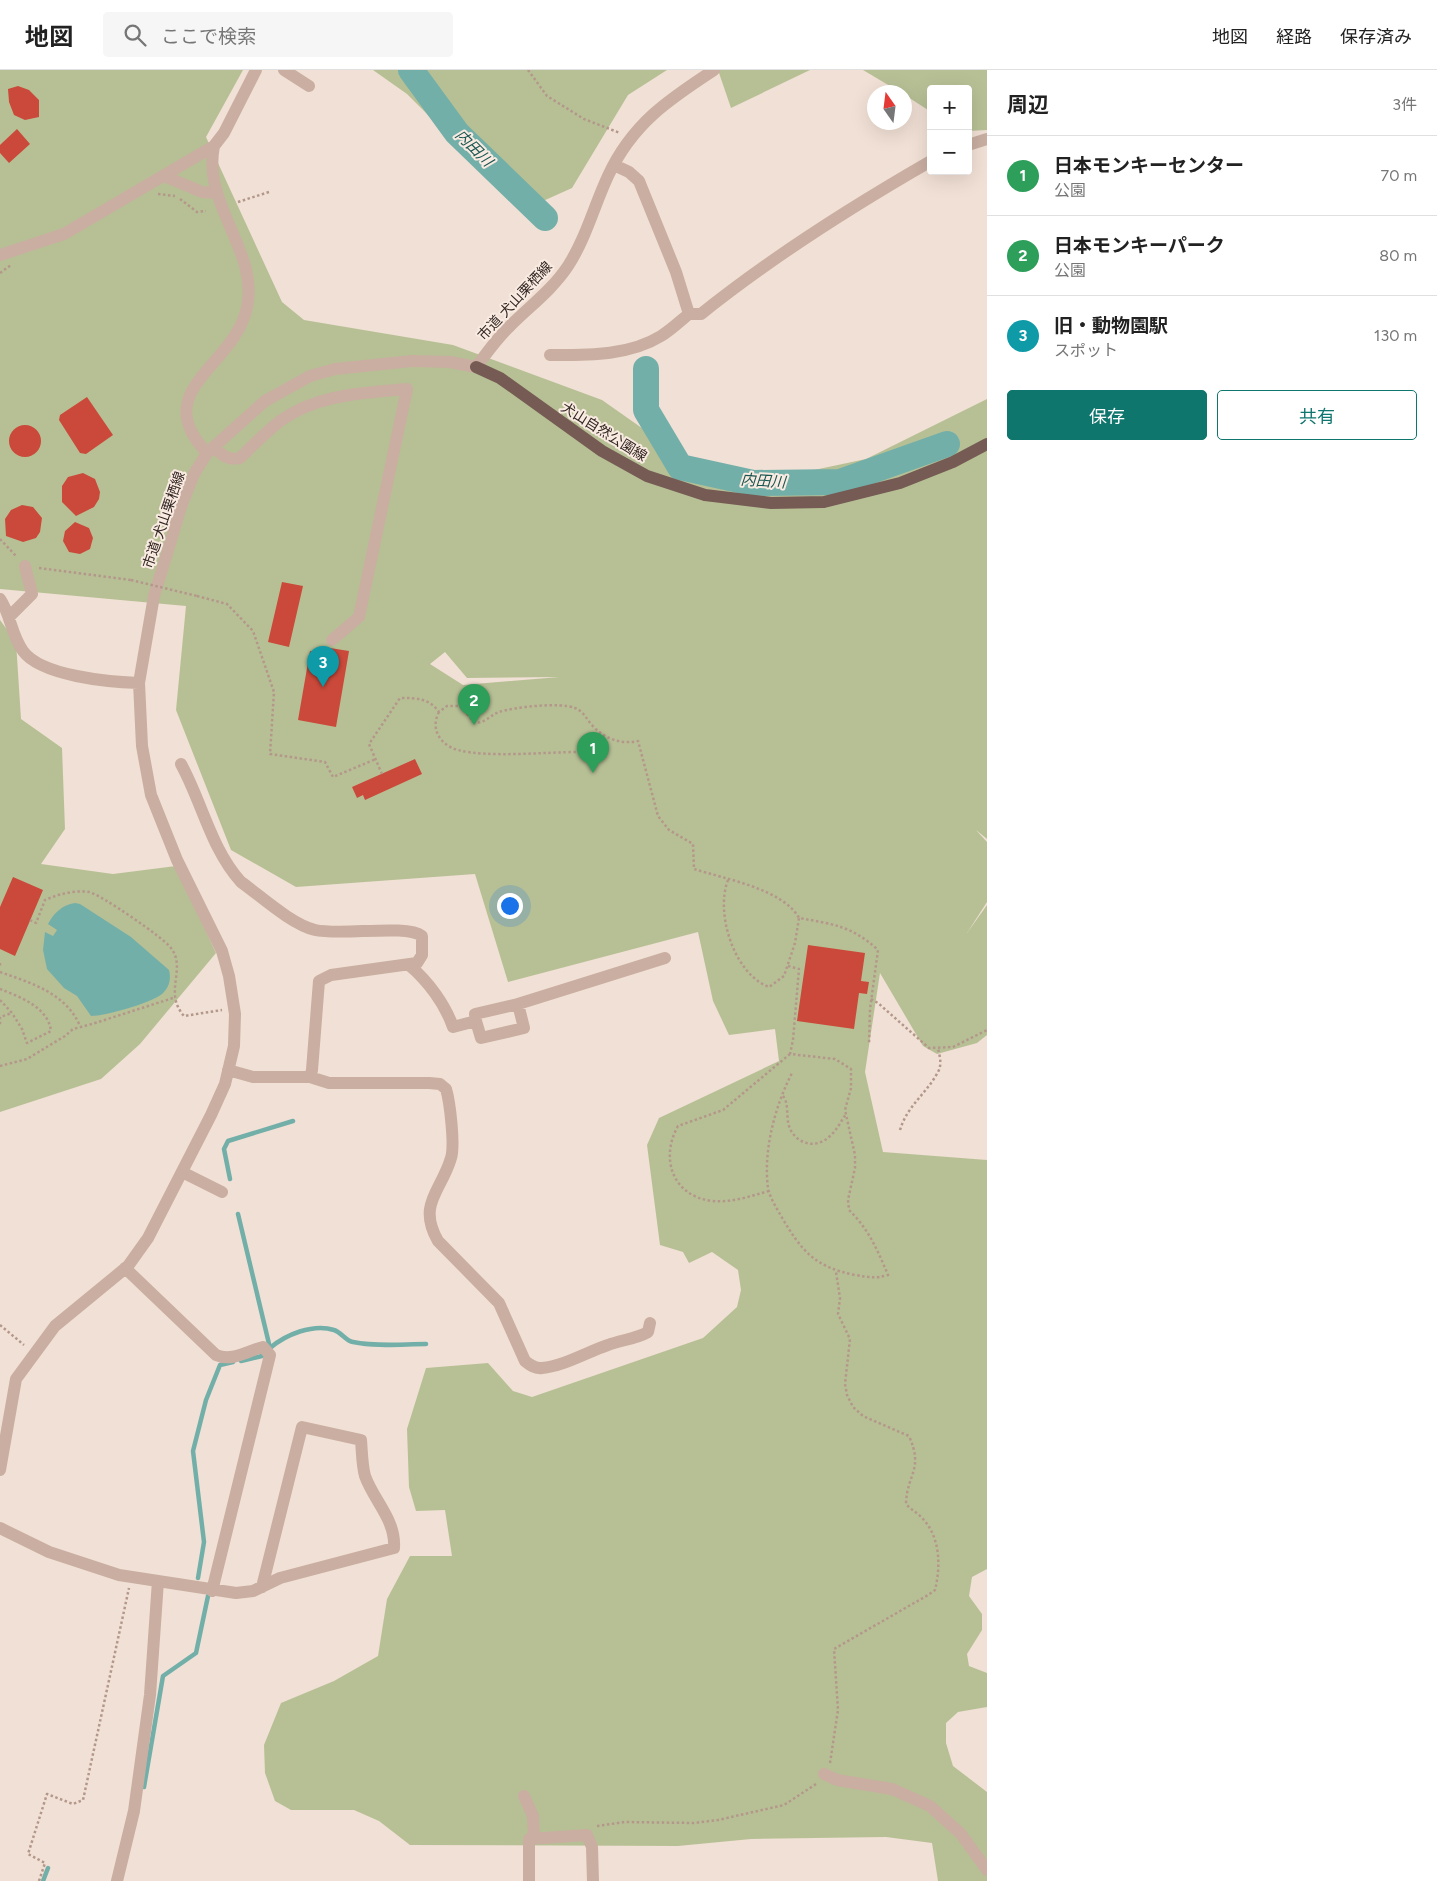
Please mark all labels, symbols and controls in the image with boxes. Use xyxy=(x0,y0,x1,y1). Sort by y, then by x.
search box xyxy=(103,12,453,57)
icon: search xyxy=(121,21,149,49)
text: 地図 xyxy=(25,22,73,51)
text: ここで検索 xyxy=(161,25,256,48)
text: 地図 xyxy=(1212,26,1248,48)
text: 経路 xyxy=(1276,26,1312,48)
text: 保存済み xyxy=(1340,26,1412,48)
north arrow xyxy=(867,85,912,130)
map controls xyxy=(927,85,972,175)
button: + xyxy=(927,85,972,130)
text: 周辺 xyxy=(1007,92,1049,117)
text: 3件 xyxy=(1392,95,1417,114)
water label: 内田川 xyxy=(452,126,498,172)
button: − xyxy=(927,130,972,175)
text: 日本モンキーセンター xyxy=(1054,154,1244,177)
text: 1 xyxy=(1020,166,1026,185)
text: 70 m xyxy=(1381,166,1417,185)
text: 公園 xyxy=(1054,181,1086,200)
text: 日本モンキーパーク xyxy=(1054,234,1225,257)
text: 2 xyxy=(1018,246,1028,265)
text: 80 m xyxy=(1379,246,1417,265)
street label: 市道 犬山栗栖線 xyxy=(474,258,556,344)
text: 公園 xyxy=(1054,261,1086,280)
text: 旧・動物園駅 xyxy=(1054,314,1168,337)
text: 3 xyxy=(1019,326,1027,345)
text: 130 m xyxy=(1374,326,1417,345)
text: スポット xyxy=(1054,341,1118,360)
button: 保存 xyxy=(1007,390,1207,440)
button: 共有 xyxy=(1217,390,1417,440)
street label: 犬山自然公園線 xyxy=(558,399,650,465)
street label: 市道 犬山栗栖線 xyxy=(139,469,189,571)
water label: 内田川 xyxy=(740,470,788,492)
pin: 3 xyxy=(307,646,339,687)
pin: 2 xyxy=(458,684,490,725)
pin: 1 xyxy=(577,732,609,773)
your location xyxy=(497,893,523,919)

